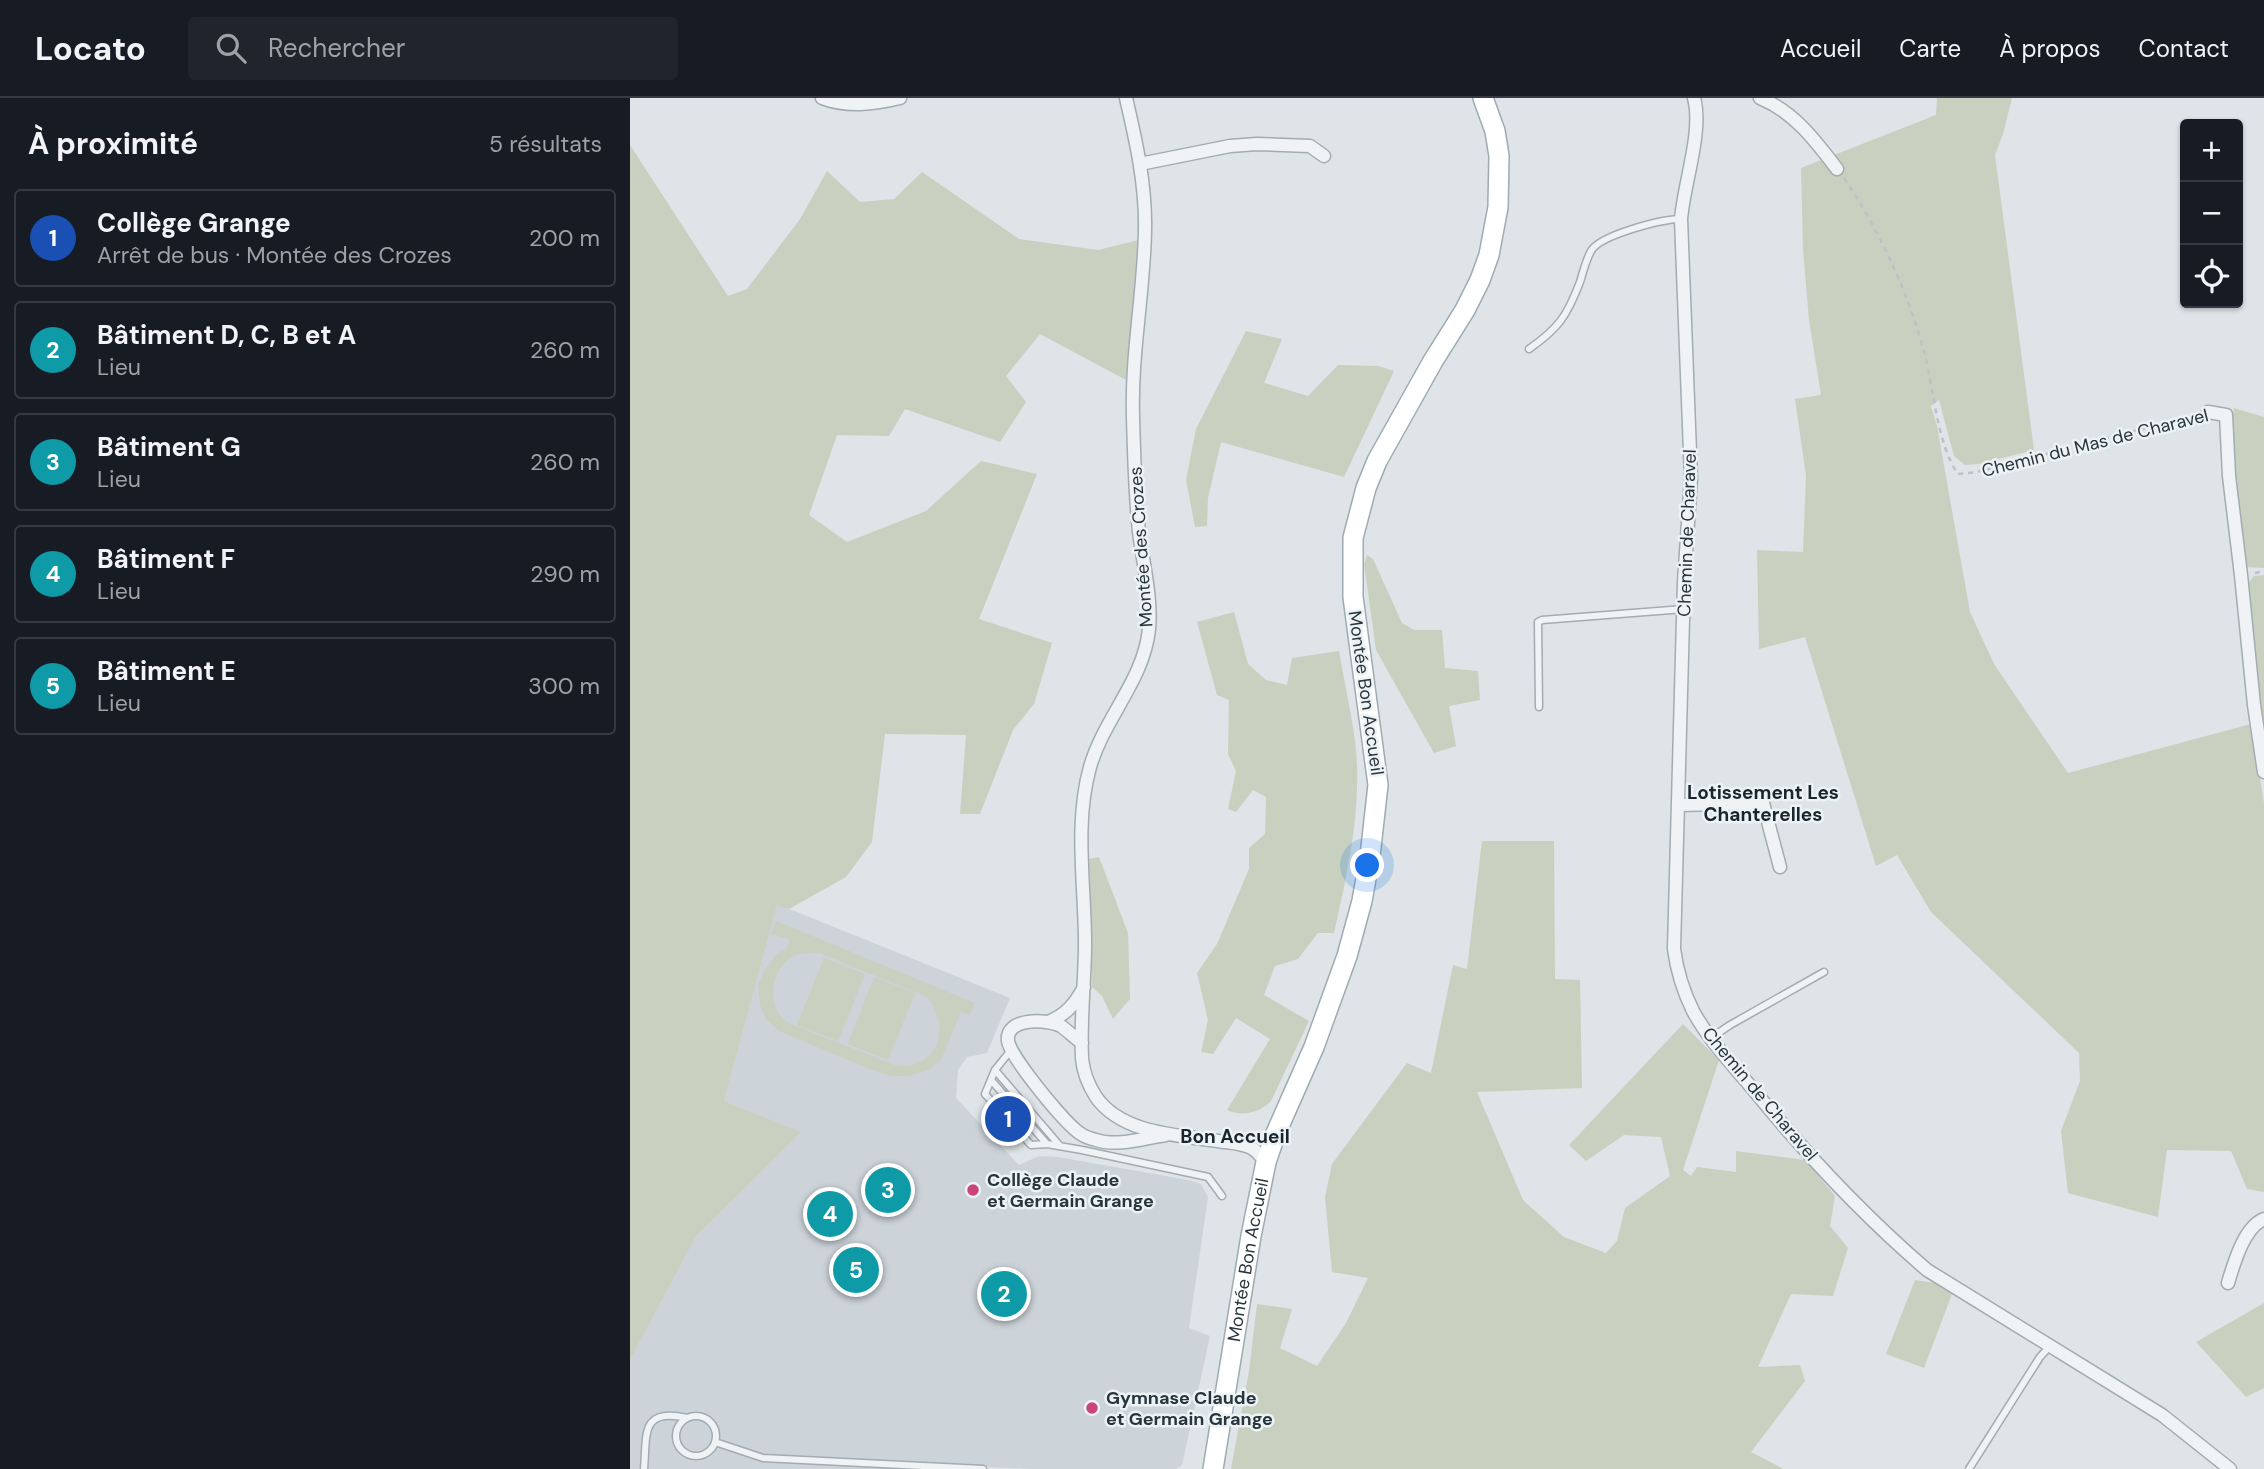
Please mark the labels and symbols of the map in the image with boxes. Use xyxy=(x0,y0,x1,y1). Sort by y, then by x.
street label: Chemin du Mas de Charavel xyxy=(1979,403,2211,483)
street label: Chemin de Charavel xyxy=(1672,449,1702,617)
street label: Montée des Crozes xyxy=(1123,466,1159,628)
street label: Montée Bon Accueil xyxy=(1343,609,1389,777)
district label: Lotissement Les Chanterelles xyxy=(1687,780,1839,827)
your location xyxy=(1350,848,1384,882)
street label: Chemin de Charavel xyxy=(1697,1022,1823,1166)
pin: 1 xyxy=(985,1093,1031,1145)
district label: Bon Accueil xyxy=(1180,1124,1290,1149)
pin: 3 xyxy=(865,1164,911,1216)
place label: Collège Claude et Germain Grange xyxy=(987,1168,1154,1213)
street label: Montée Bon Accueil xyxy=(1222,1176,1274,1344)
marker: Collège Claude et Germain Grange xyxy=(965,1182,981,1198)
pin: 4 xyxy=(807,1188,853,1240)
pin: 5 xyxy=(833,1244,879,1296)
pin: 2 xyxy=(981,1268,1027,1320)
place label: Gymnase Claude et Germain Grange xyxy=(1106,1386,1273,1431)
marker: Gymnase Claude et Germain Grange xyxy=(1084,1400,1100,1416)

